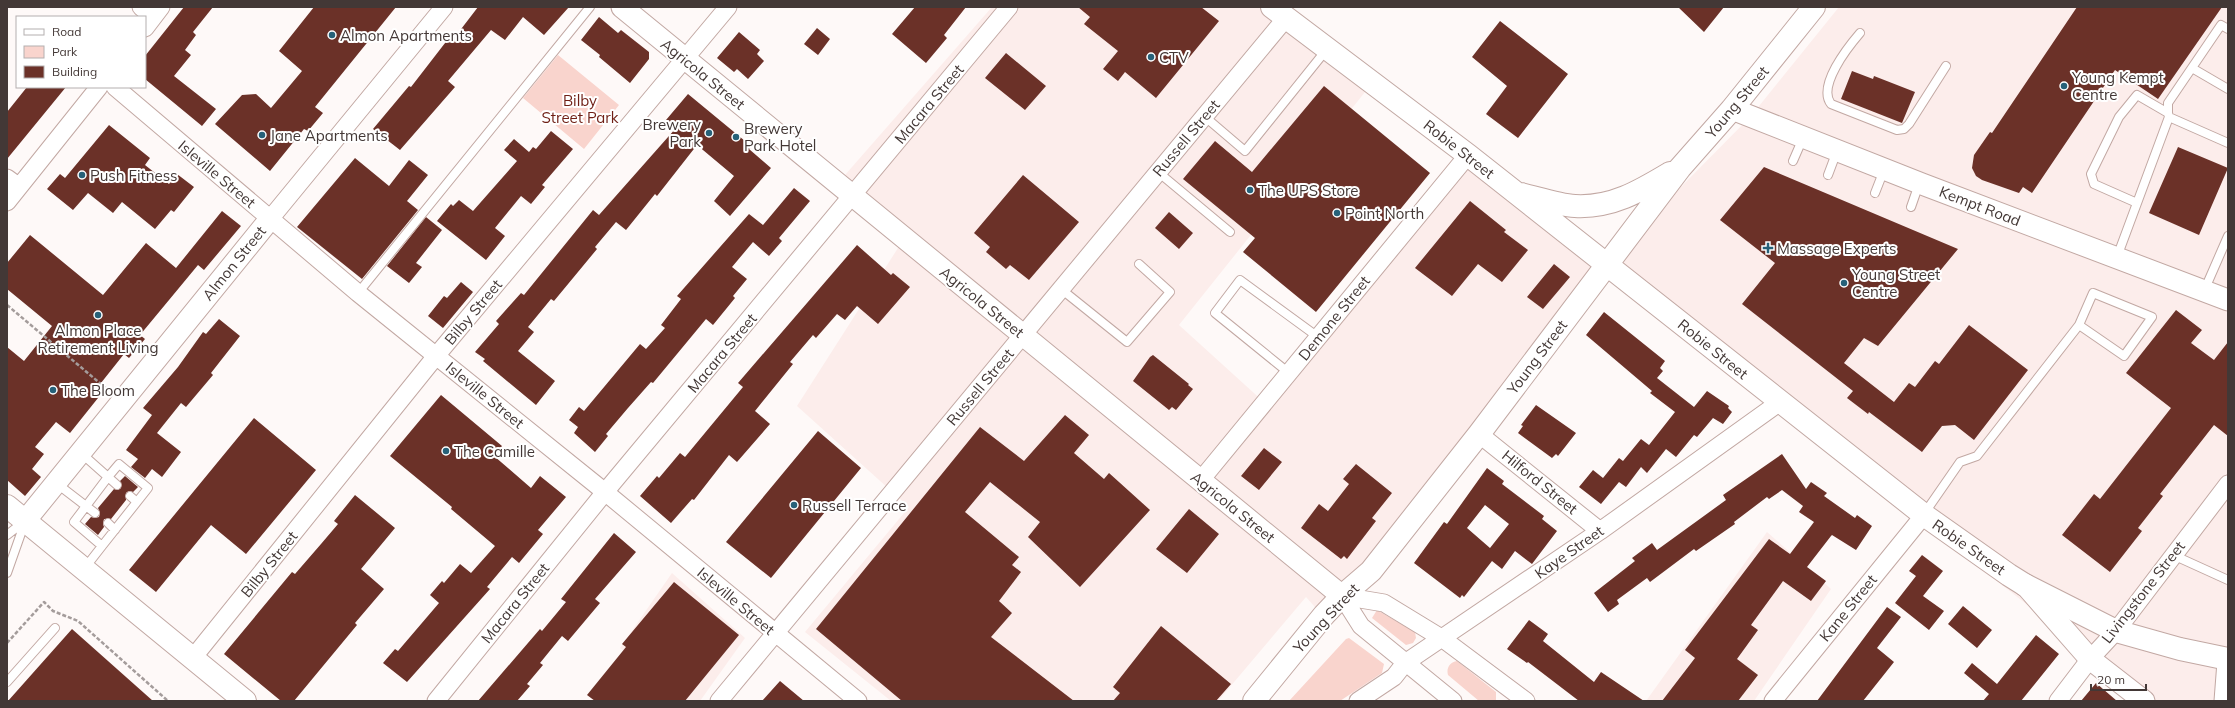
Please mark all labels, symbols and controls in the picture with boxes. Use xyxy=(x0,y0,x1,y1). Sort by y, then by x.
legend xyxy=(16,16,146,88)
text: Road xyxy=(52,24,81,39)
place label: Almon Apartments xyxy=(340,26,472,45)
marker: Almon Apartments xyxy=(327,30,337,40)
street label: Agricola Street xyxy=(657,34,749,114)
text: Park xyxy=(52,44,78,59)
place label: CTV xyxy=(1159,48,1189,67)
marker: CTV xyxy=(1146,52,1156,62)
street label: Macara Street xyxy=(890,60,968,148)
street label: Young Street xyxy=(1701,62,1773,143)
text: Building xyxy=(52,64,97,79)
place label: Young Kempt Centre xyxy=(2071,68,2164,104)
marker: Young Kempt Centre xyxy=(2059,81,2069,91)
park label: Bilby Street Park xyxy=(542,91,619,127)
street label: Russell Street xyxy=(1148,96,1224,180)
place label: Brewery Park xyxy=(642,115,701,151)
street label: Robie Street xyxy=(1420,115,1498,183)
place label: Brewery Park Hotel xyxy=(744,119,816,155)
place label: Jane Apartments xyxy=(270,126,388,145)
marker: Brewery Park xyxy=(704,128,714,138)
marker: Jane Apartments xyxy=(257,130,267,140)
marker: Brewery Park Hotel xyxy=(731,132,741,142)
street label: Isleville Street xyxy=(174,136,260,212)
place label: Push Fitness xyxy=(90,166,178,185)
marker: Push Fitness xyxy=(77,170,87,180)
place label: The UPS Store xyxy=(1258,181,1358,200)
street label: Kempt Road xyxy=(1937,182,2023,230)
marker: The UPS Store xyxy=(1245,185,1255,195)
place label: Point North xyxy=(1345,204,1424,223)
marker: Point North xyxy=(1332,208,1342,218)
street label: Almon Street xyxy=(198,222,270,304)
place label: Massage Experts xyxy=(1777,239,1896,258)
marker: Massage Experts xyxy=(1762,242,1774,254)
street label: Agricola Street xyxy=(936,262,1028,342)
place label: Young Street Centre xyxy=(1851,265,1940,301)
street label: Demone Street xyxy=(1294,272,1374,364)
street label: Bilby Street xyxy=(440,275,506,349)
marker: Young Street Centre xyxy=(1839,278,1849,288)
street label: Macara Street xyxy=(683,309,761,397)
marker: Almon Place Retirement Living xyxy=(93,310,103,320)
street label: Robie Street xyxy=(1674,315,1752,383)
street label: Young Street xyxy=(1502,316,1571,399)
place label: Almon Place Retirement Living xyxy=(37,321,159,357)
street label: Russell Street xyxy=(942,345,1018,429)
street label: Isleville Street xyxy=(442,358,528,432)
place label: The Bloom xyxy=(61,381,135,400)
marker: The Bloom xyxy=(48,385,58,395)
place label: The Camille xyxy=(454,442,535,461)
marker: The Camille xyxy=(441,446,451,456)
street label: Hilford Street xyxy=(1498,446,1582,518)
street label: Agricola Street xyxy=(1187,467,1279,547)
place label: Russell Terrace xyxy=(802,496,906,515)
marker: Russell Terrace xyxy=(789,500,799,510)
street label: Robie Street xyxy=(1929,515,2009,579)
street label: Kaye Street xyxy=(1531,521,1607,583)
street label: Bilby Street xyxy=(237,527,301,601)
street label: Livingstone Street xyxy=(2097,537,2189,647)
street label: Macara Street xyxy=(477,559,553,647)
street label: Isleville Street xyxy=(693,563,779,639)
street label: Kane Street xyxy=(1815,571,1881,645)
street label: Young Street xyxy=(1288,579,1363,658)
scale bar xyxy=(2091,666,2146,692)
text: 20 m xyxy=(2097,672,2125,687)

